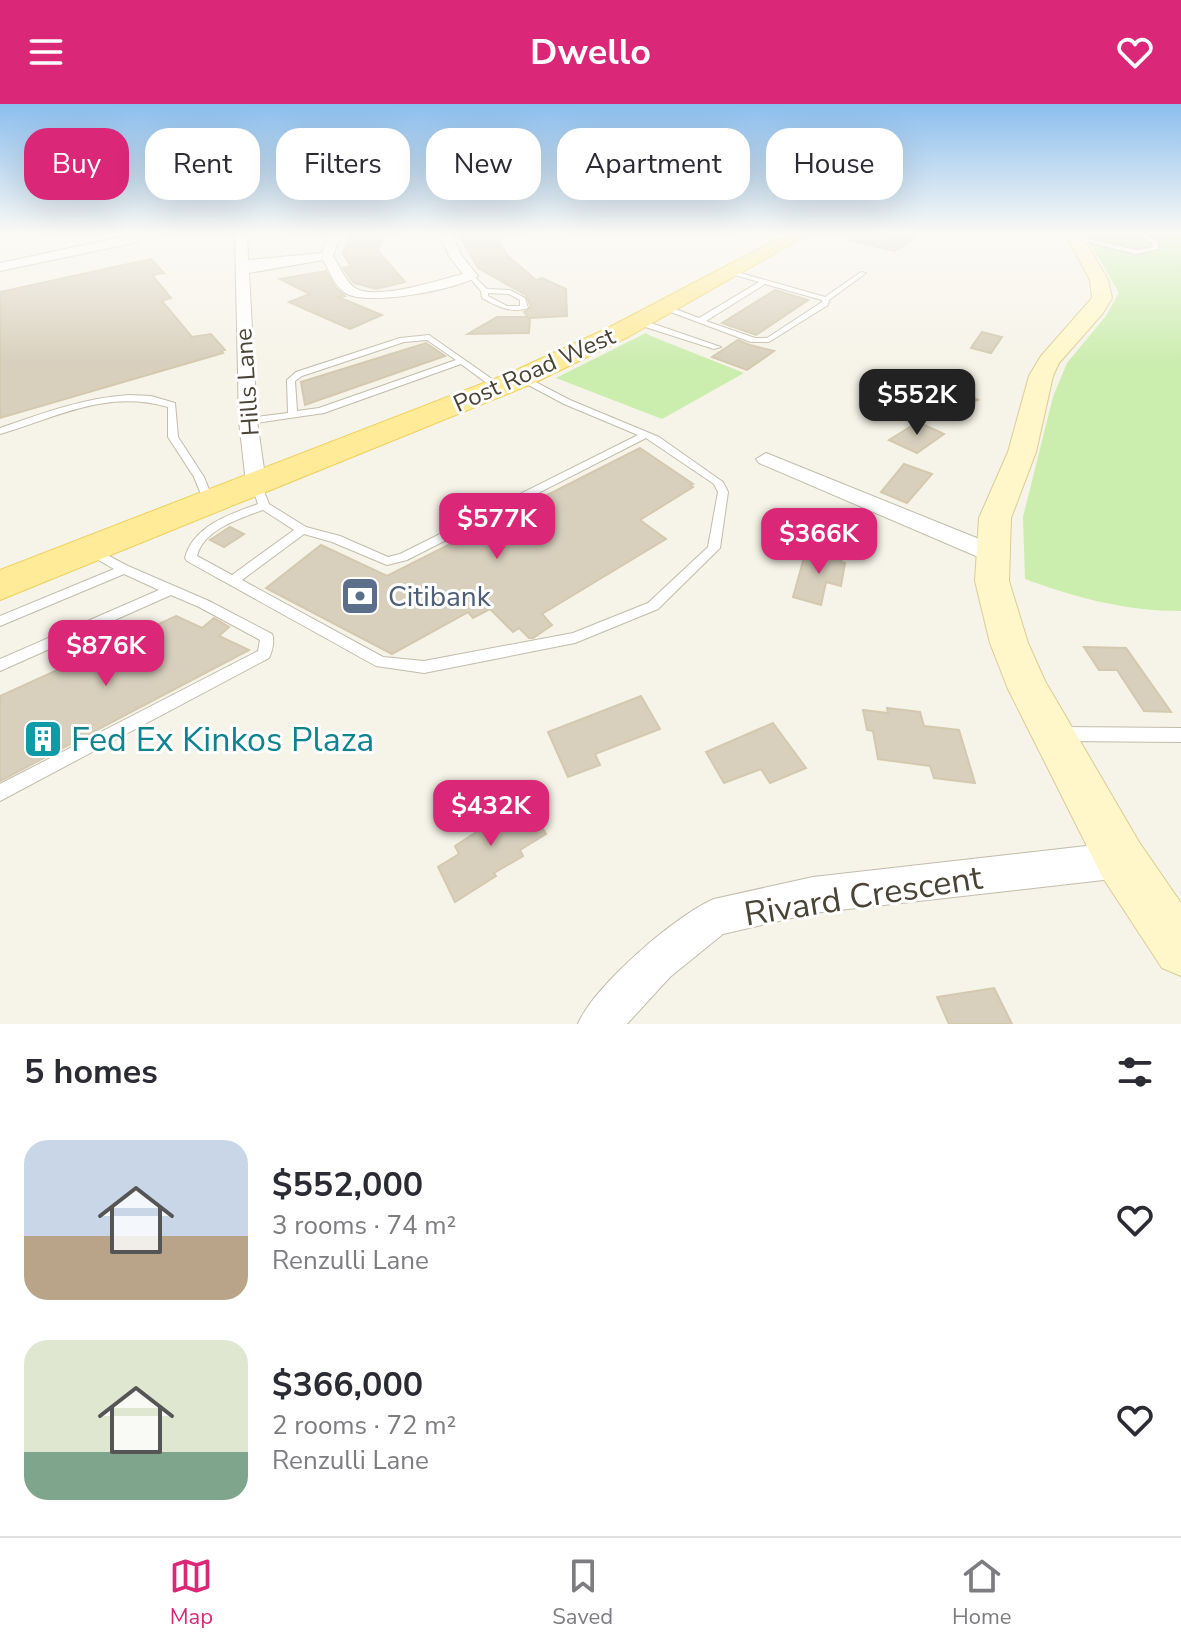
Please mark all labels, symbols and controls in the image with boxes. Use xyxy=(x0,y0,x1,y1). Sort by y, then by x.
text: Dwello xyxy=(530,28,651,77)
icon: menu xyxy=(24,30,68,74)
icon: heart xyxy=(1113,30,1157,74)
chip: Buy xyxy=(24,128,129,200)
chip: Rent xyxy=(145,128,260,200)
chip: Filters xyxy=(276,128,410,200)
chip: New xyxy=(426,128,541,200)
chip: Apartment xyxy=(557,128,750,200)
chip: House xyxy=(766,128,903,200)
street label: Post Road West xyxy=(448,320,620,420)
street label: Hills Lane xyxy=(227,327,267,437)
pin: $552K xyxy=(861,369,973,437)
text: $552K xyxy=(877,377,957,412)
pin: $577K xyxy=(441,493,553,561)
text: $577K xyxy=(457,501,537,536)
pin: $366K xyxy=(763,508,875,576)
text: $366K xyxy=(779,516,859,551)
bank icon: Citibank xyxy=(339,575,381,617)
place label: Citibank xyxy=(388,578,492,616)
pin: $876K xyxy=(50,620,162,688)
text: $876K xyxy=(66,628,146,663)
place label: Fed Ex Kinkos Plaza xyxy=(71,717,374,763)
building icon: Fed Ex Kinkos Plaza xyxy=(22,718,64,760)
pin: $432K xyxy=(435,780,547,848)
text: $432K xyxy=(451,788,531,823)
street label: Rivard Crescent xyxy=(741,854,987,938)
text: 5 homes xyxy=(24,1049,158,1095)
icon: filters xyxy=(1113,1050,1157,1094)
text: $552,000 xyxy=(272,1162,423,1208)
icon: home xyxy=(88,1172,184,1268)
icon: heart xyxy=(1113,1198,1157,1242)
text: 3 rooms · 74 m² xyxy=(272,1208,456,1243)
text: Renzulli Lane xyxy=(272,1243,429,1278)
text: $366,000 xyxy=(272,1362,423,1408)
icon: home xyxy=(88,1372,184,1468)
icon: heart xyxy=(1113,1398,1157,1442)
text: 2 rooms · 72 m² xyxy=(272,1408,456,1443)
text: Renzulli Lane xyxy=(272,1443,429,1478)
tab: Map xyxy=(169,1554,213,1632)
tab: Saved xyxy=(552,1554,613,1632)
tab: Home xyxy=(952,1554,1012,1632)

